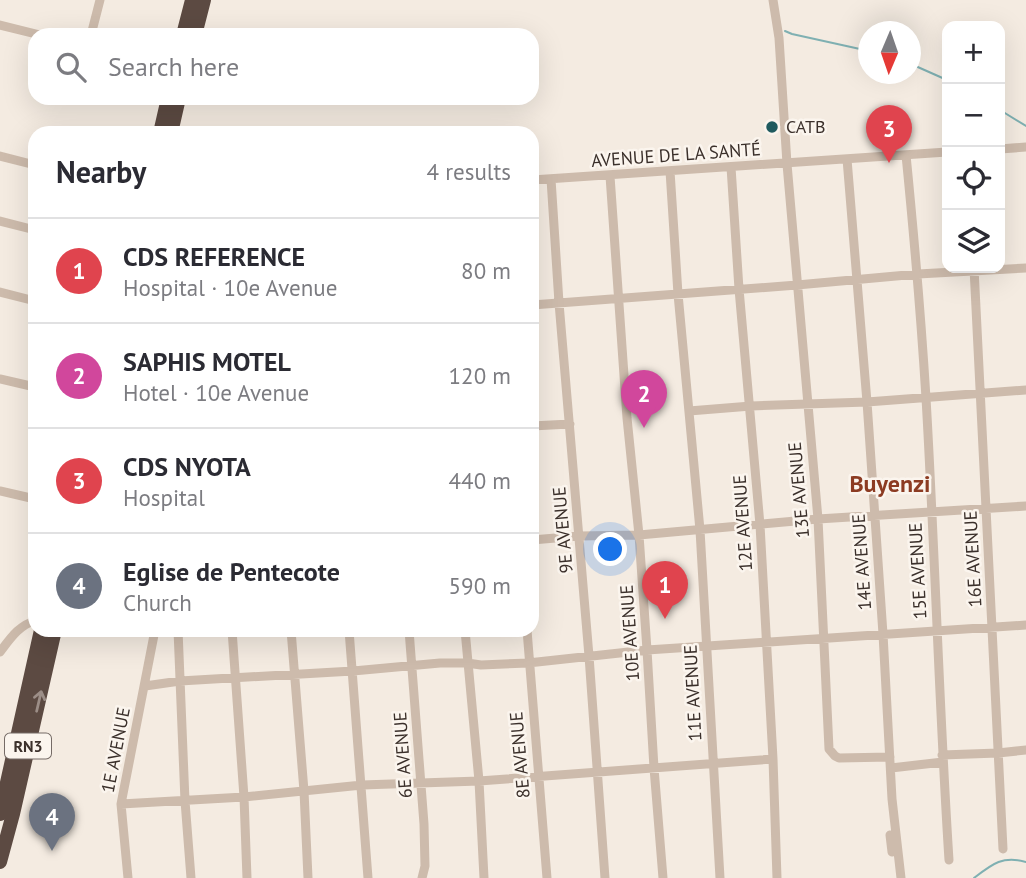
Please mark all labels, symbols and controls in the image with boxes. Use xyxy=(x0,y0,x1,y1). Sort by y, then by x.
north arrow xyxy=(858,21,921,84)
map controls xyxy=(942,21,1005,273)
button: + xyxy=(942,21,1005,84)
search box xyxy=(28,28,539,105)
icon: search xyxy=(52,48,90,86)
text: Search here xyxy=(108,50,239,83)
button: − xyxy=(942,84,1005,147)
pin: 3 xyxy=(866,105,912,163)
place label: CATB xyxy=(786,115,826,138)
marker: CATB xyxy=(764,119,780,135)
street label: AVENUE DE LA SANTÉ xyxy=(590,137,762,172)
button: locate xyxy=(942,147,1005,210)
text: Nearby xyxy=(56,152,146,191)
text: 4 results xyxy=(427,157,511,186)
button: layers xyxy=(942,210,1005,273)
text: CDS REFERENCE xyxy=(123,240,305,273)
text: 1 xyxy=(72,256,86,285)
text: 80 m xyxy=(461,256,511,285)
text: Hospital · 10e Avenue xyxy=(123,273,337,302)
text: SAPHIS MOTEL xyxy=(123,345,291,378)
text: 2 xyxy=(72,361,86,390)
text: 120 m xyxy=(449,361,511,390)
pin: 2 xyxy=(621,370,667,428)
text: Hotel · 10e Avenue xyxy=(123,378,309,407)
street label: 13E AVENUE xyxy=(783,441,814,539)
text: CDS NYOTA xyxy=(123,450,251,483)
text: 3 xyxy=(72,466,86,495)
text: 440 m xyxy=(449,466,511,495)
district label: Buyenzi xyxy=(849,468,931,499)
street label: 12E AVENUE xyxy=(728,474,757,572)
text: Hospital xyxy=(123,483,205,512)
street label: 9E AVENUE xyxy=(547,486,578,574)
street label: 16E AVENUE xyxy=(958,510,987,608)
street label: 14E AVENUE xyxy=(847,513,876,611)
street label: 15E AVENUE xyxy=(903,522,932,620)
your location xyxy=(593,532,627,566)
text: Eglise de Pentecote xyxy=(123,555,340,588)
pin: 1 xyxy=(642,561,688,619)
text: 4 xyxy=(72,571,86,600)
text: 590 m xyxy=(449,571,511,600)
street label: 10E AVENUE xyxy=(615,584,644,682)
text: Church xyxy=(123,588,192,617)
street label: 11E AVENUE xyxy=(678,644,707,742)
one-way arrow xyxy=(32,690,46,713)
street label: 1E AVENUE xyxy=(96,705,135,795)
street label: 6E AVENUE xyxy=(388,711,417,799)
street label: 8E AVENUE xyxy=(504,711,535,799)
road number: RN3 xyxy=(5,734,51,758)
pin: 4 xyxy=(29,793,75,851)

